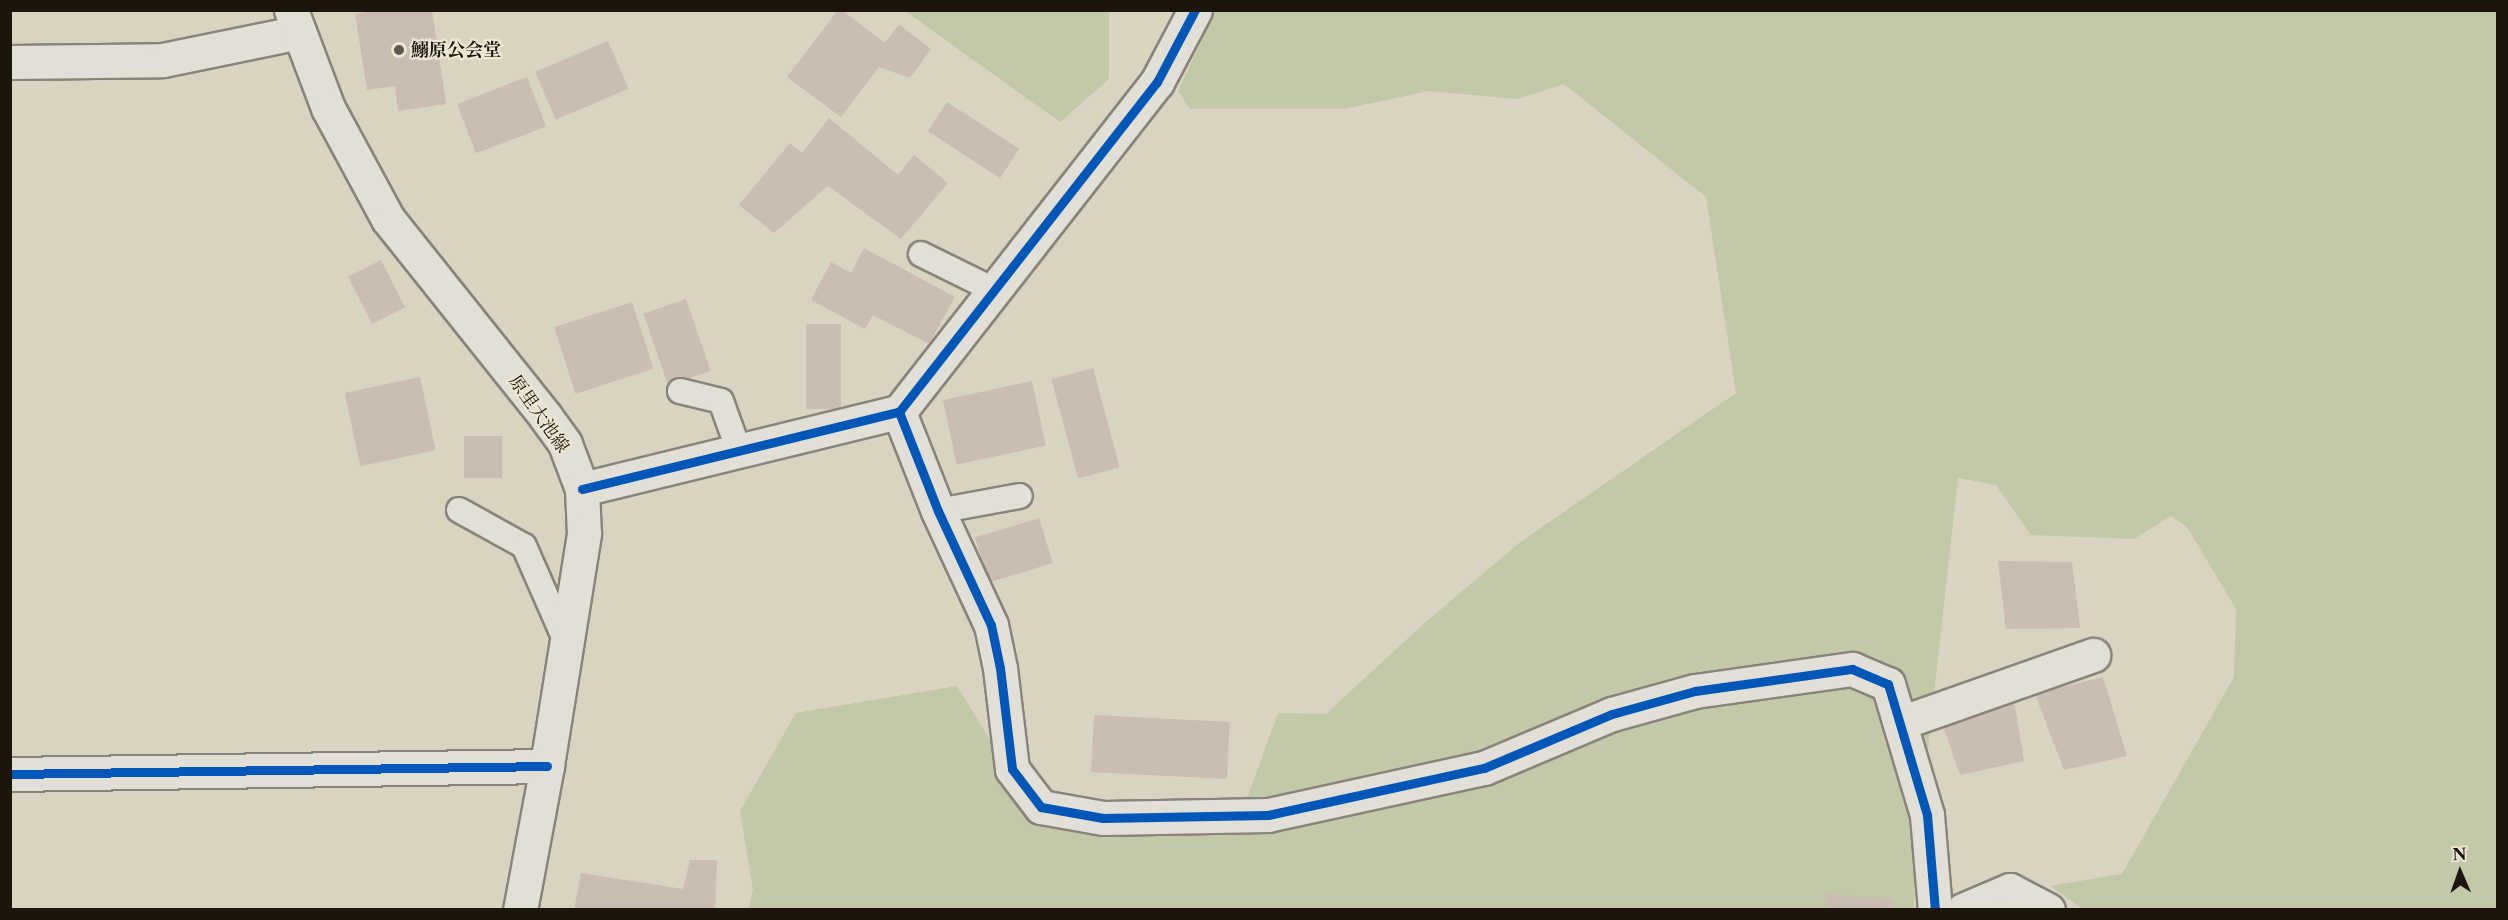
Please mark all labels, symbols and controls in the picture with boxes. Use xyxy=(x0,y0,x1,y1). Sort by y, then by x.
place label: 鰯原公会堂 xyxy=(411,39,501,61)
marker: 鰯原公会堂 xyxy=(392,43,406,57)
street label: 原里大池線 xyxy=(504,371,574,457)
north arrow xyxy=(2430,842,2490,902)
text: N xyxy=(2452,844,2467,864)

